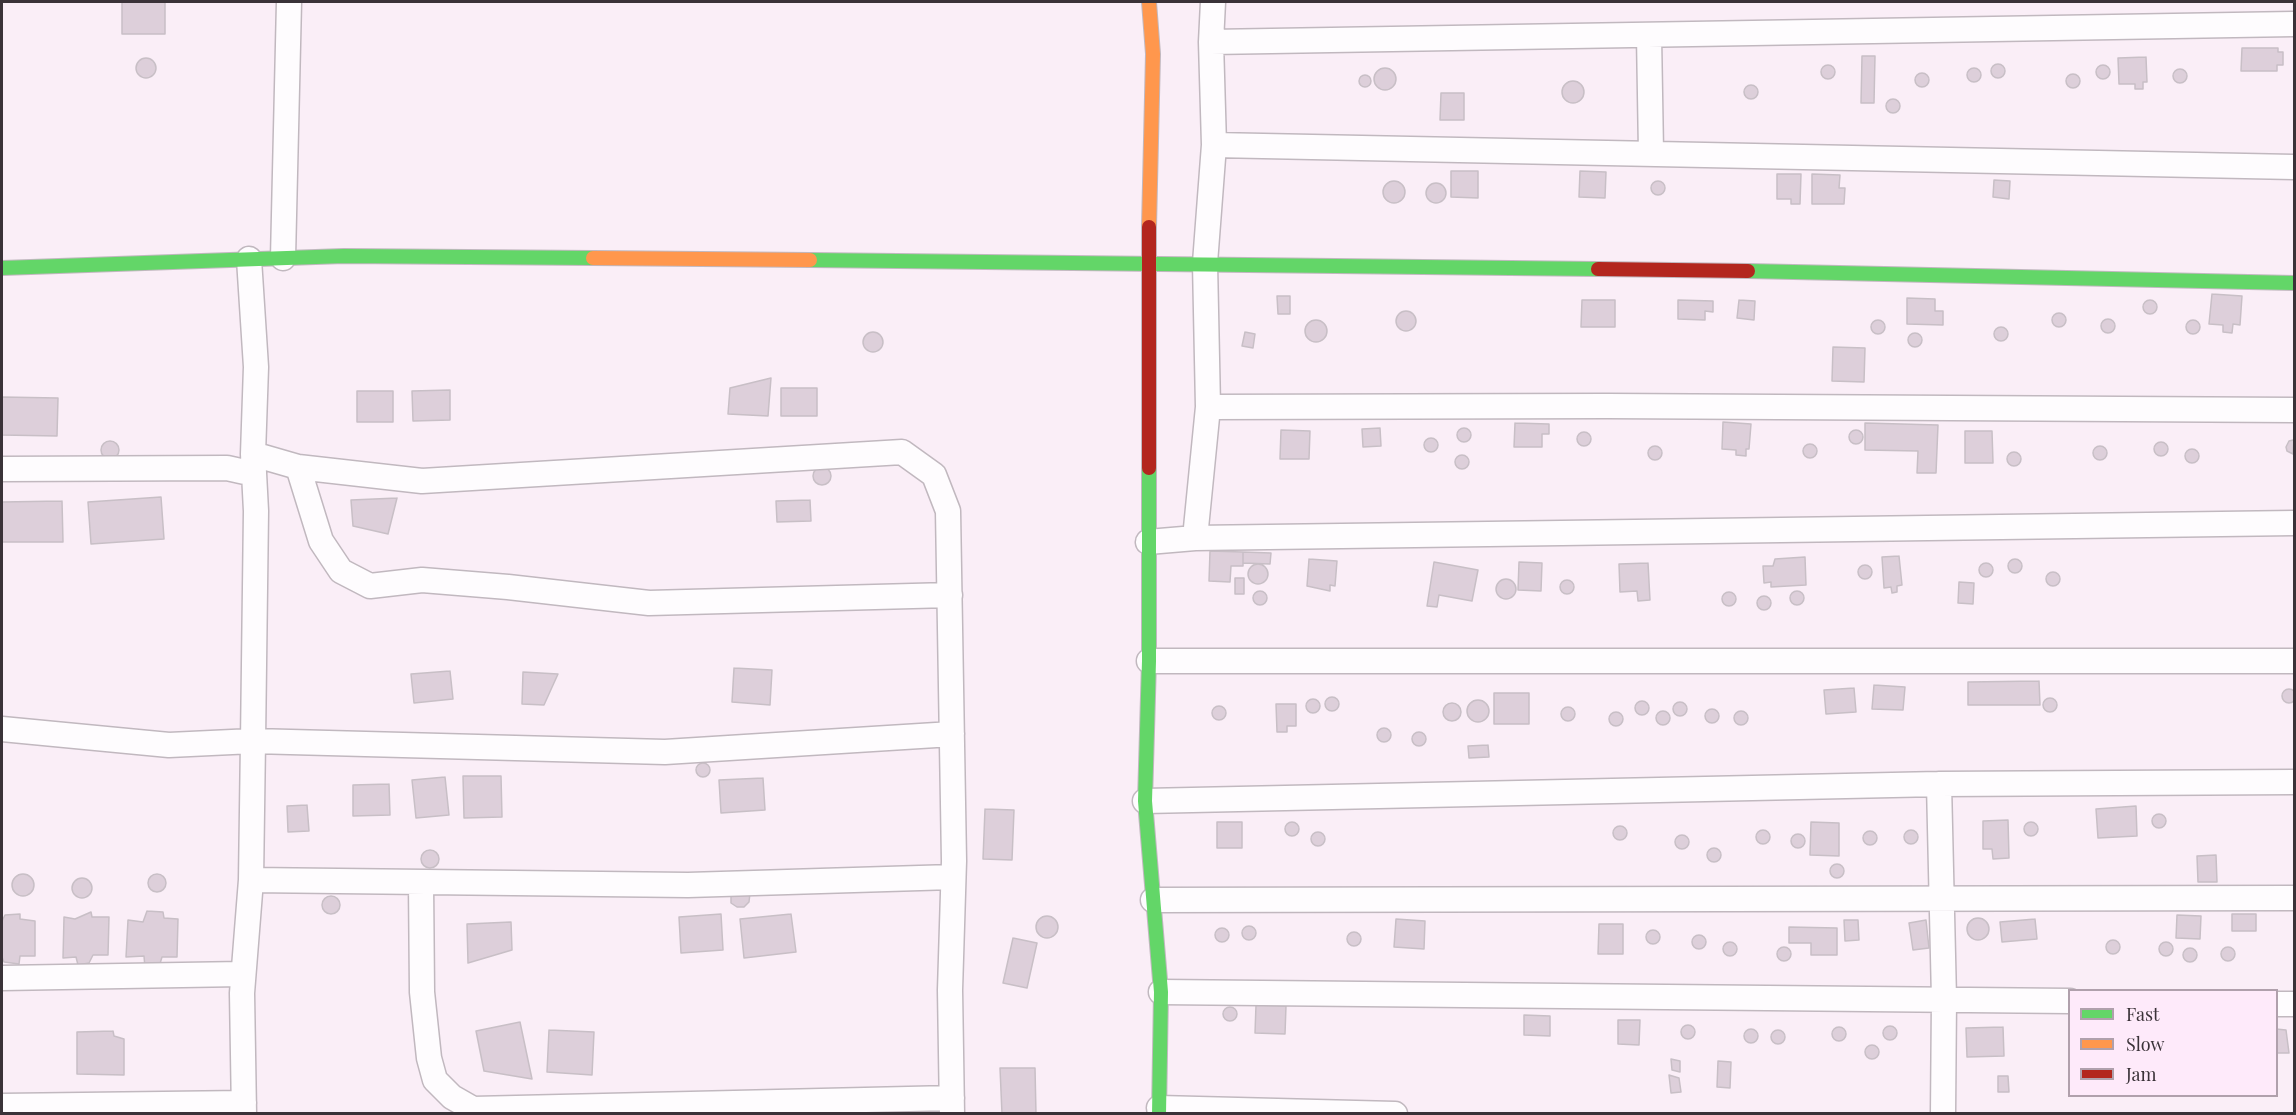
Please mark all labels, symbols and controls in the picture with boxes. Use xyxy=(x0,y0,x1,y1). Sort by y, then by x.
legend xyxy=(2068,989,2278,1097)
text: Fast xyxy=(2126,1002,2159,1026)
text: Slow xyxy=(2126,1032,2164,1056)
text: Jam xyxy=(2126,1062,2156,1086)

